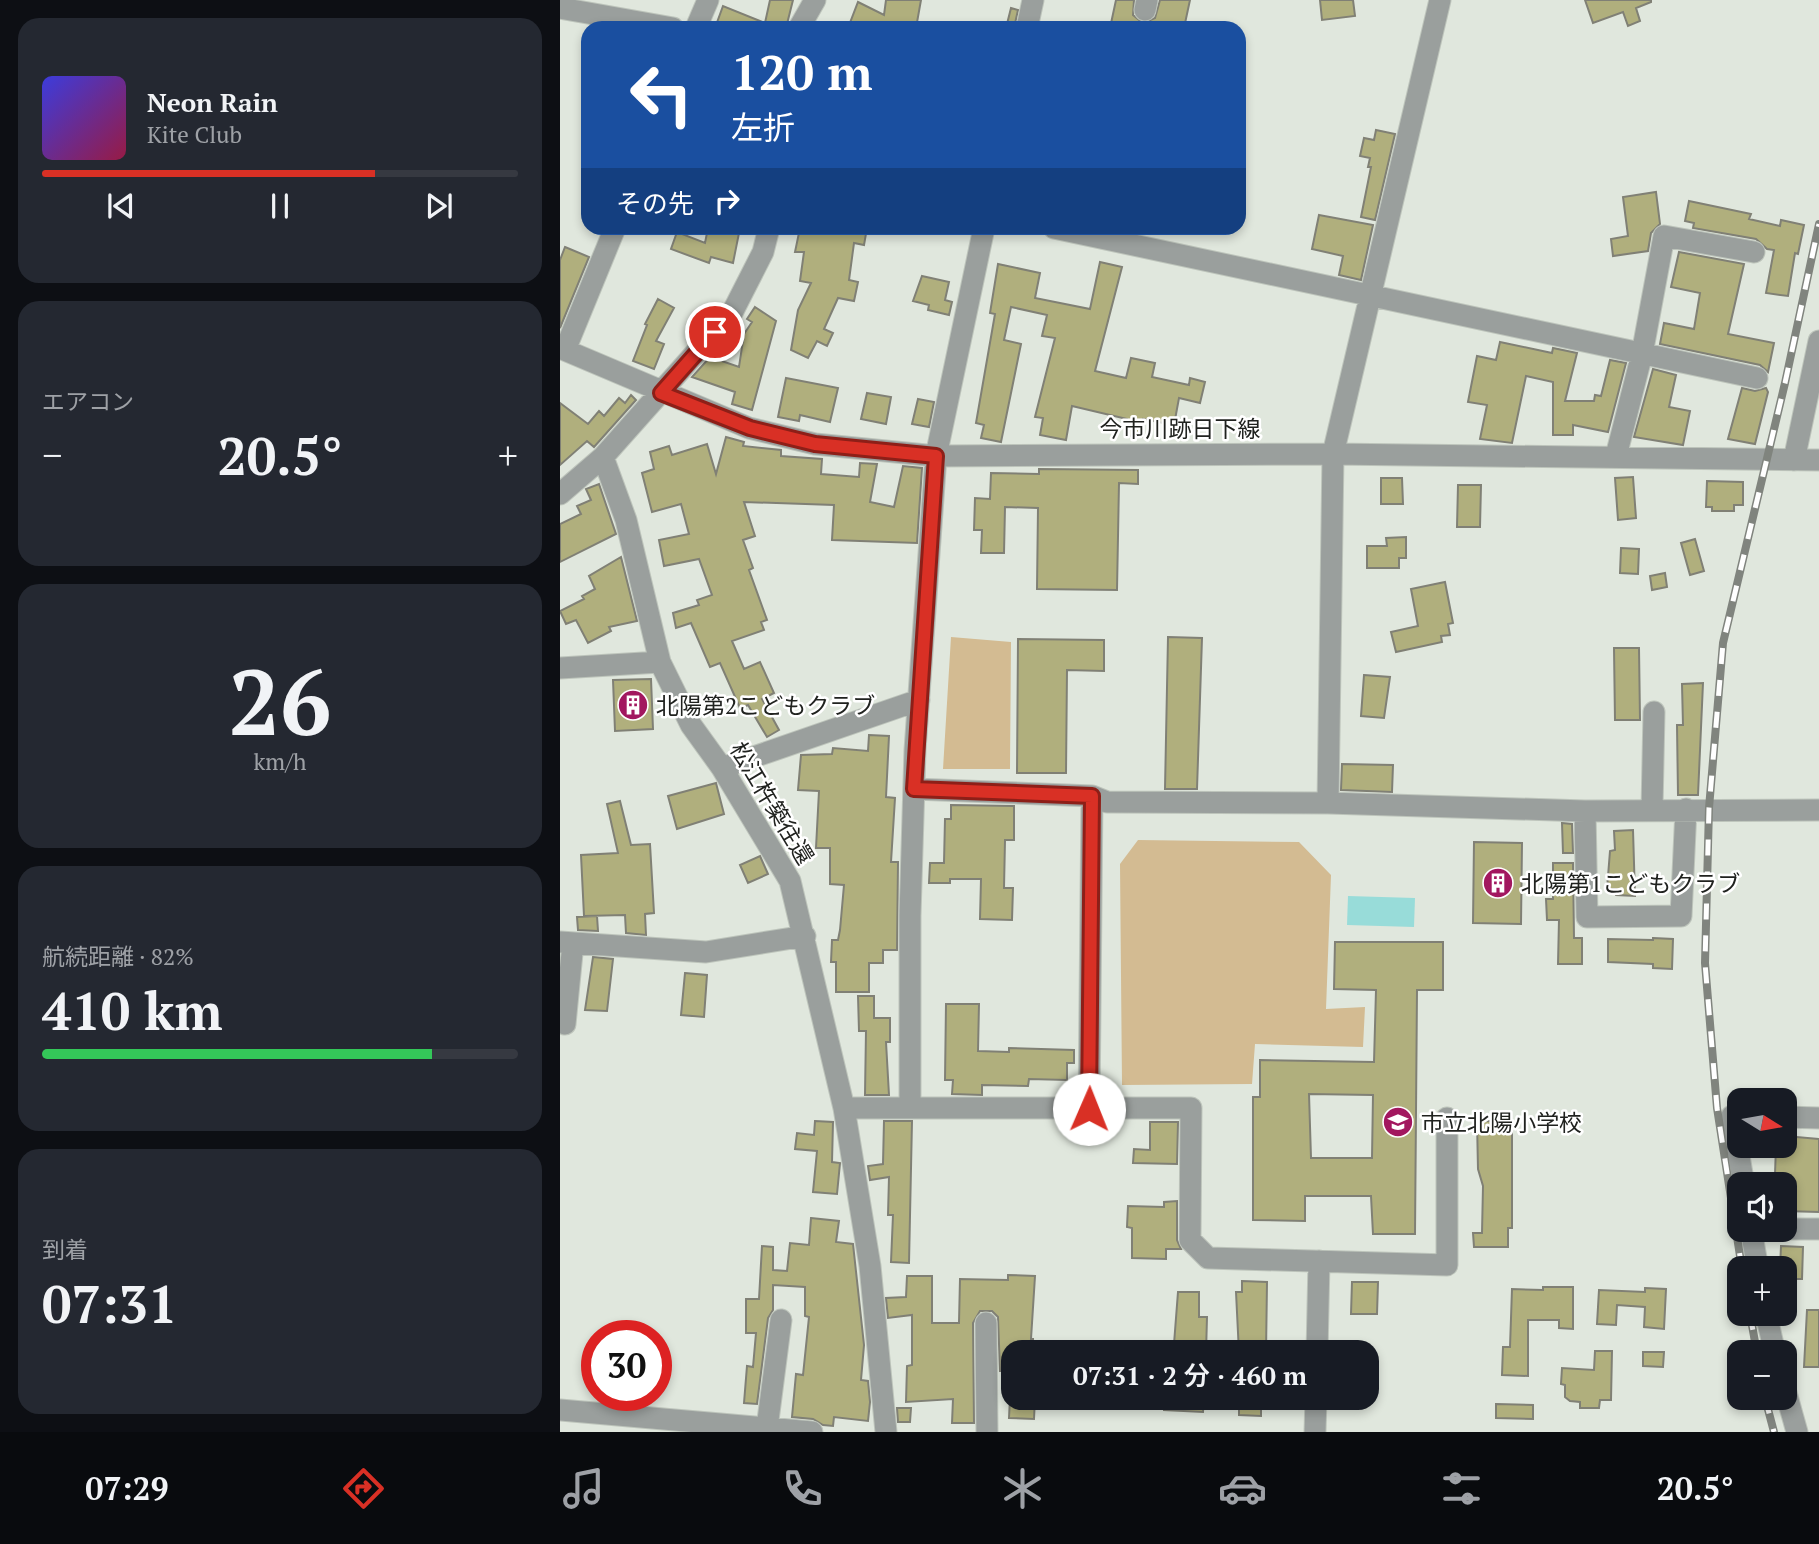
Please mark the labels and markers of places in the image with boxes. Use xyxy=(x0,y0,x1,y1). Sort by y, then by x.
pin xyxy=(685,302,745,362)
building icon: 北陽第2こどもクラブ xyxy=(616,688,650,722)
place label: 北陽第2こどもクラブ xyxy=(656,690,875,721)
building icon: 北陽第1こどもクラブ xyxy=(1481,866,1515,900)
place label: 北陽第1こどもクラブ xyxy=(1521,868,1740,899)
school or university icon: 市立北陽小学校 xyxy=(1381,1105,1415,1139)
place label: 市立北陽小学校 xyxy=(1421,1107,1582,1138)

